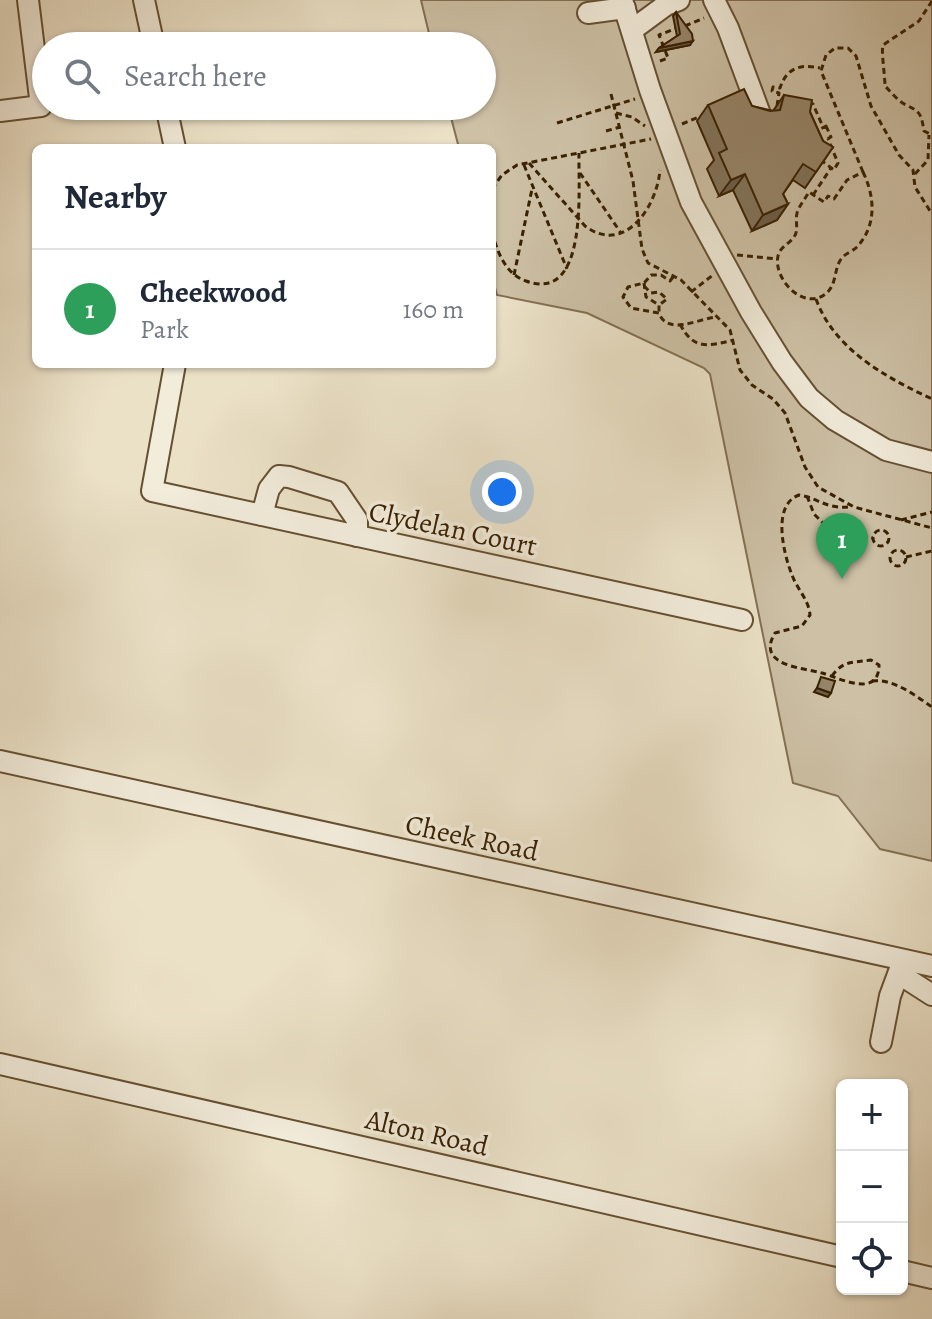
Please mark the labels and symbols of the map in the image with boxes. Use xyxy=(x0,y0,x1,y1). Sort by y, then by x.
your location xyxy=(482,472,522,512)
street label: Clydelan Court xyxy=(366,493,540,565)
pin: 1 xyxy=(816,513,868,579)
street label: Cheek Road xyxy=(402,805,543,871)
street label: Alton Road xyxy=(361,1100,493,1166)

